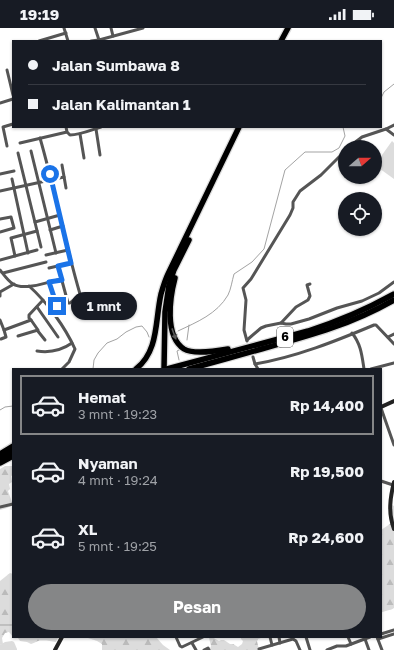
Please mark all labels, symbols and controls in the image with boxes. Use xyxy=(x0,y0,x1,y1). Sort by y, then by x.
text: 19:19 xyxy=(20,5,59,23)
text: Jalan Sumbawa 8 xyxy=(52,56,180,74)
text: Jalan Kalimantan 1 xyxy=(52,95,191,113)
north arrow xyxy=(338,140,382,184)
map controls xyxy=(338,140,382,236)
route start xyxy=(41,165,59,183)
button: locate xyxy=(338,192,382,236)
callout: 1 mnt xyxy=(71,292,137,320)
route end xyxy=(48,297,66,315)
text: 1 mnt xyxy=(87,298,121,314)
road number: 6 xyxy=(277,327,293,347)
one-way arrow xyxy=(171,328,177,340)
icon: car xyxy=(30,387,66,423)
text: Hemat xyxy=(78,388,126,406)
text: Rp 14,400 xyxy=(290,396,364,414)
text: 3 mnt · 19:23 xyxy=(78,406,157,422)
icon: car xyxy=(30,453,66,489)
text: Nyaman xyxy=(78,454,137,472)
text: Rp 19,500 xyxy=(290,462,364,480)
text: 4 mnt · 19:24 xyxy=(78,472,158,488)
icon: car xyxy=(30,519,66,555)
text: XL xyxy=(78,520,97,538)
text: Rp 24,600 xyxy=(288,528,364,546)
text: 5 mnt · 19:25 xyxy=(78,538,157,554)
button: Pesan xyxy=(28,584,366,630)

